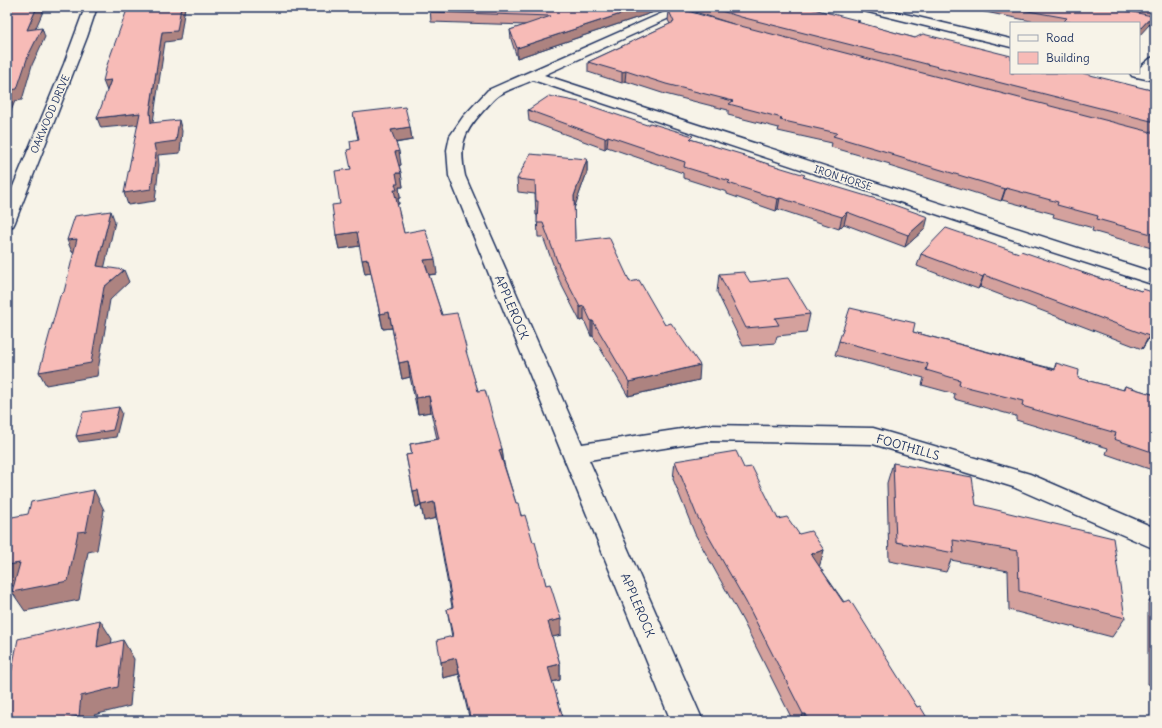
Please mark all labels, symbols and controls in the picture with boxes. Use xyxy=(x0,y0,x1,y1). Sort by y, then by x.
legend xyxy=(1010,22,1140,74)
text: Road xyxy=(1046,30,1074,45)
text: Building xyxy=(1046,50,1090,65)
street label: OAKWOOD DRIVE xyxy=(28,73,73,155)
street label: IRON HORSE xyxy=(812,162,874,194)
street label: APPLEROCK xyxy=(492,273,532,342)
street label: FOOTHILLS xyxy=(875,431,942,463)
street label: APPLEROCK xyxy=(618,571,658,640)

